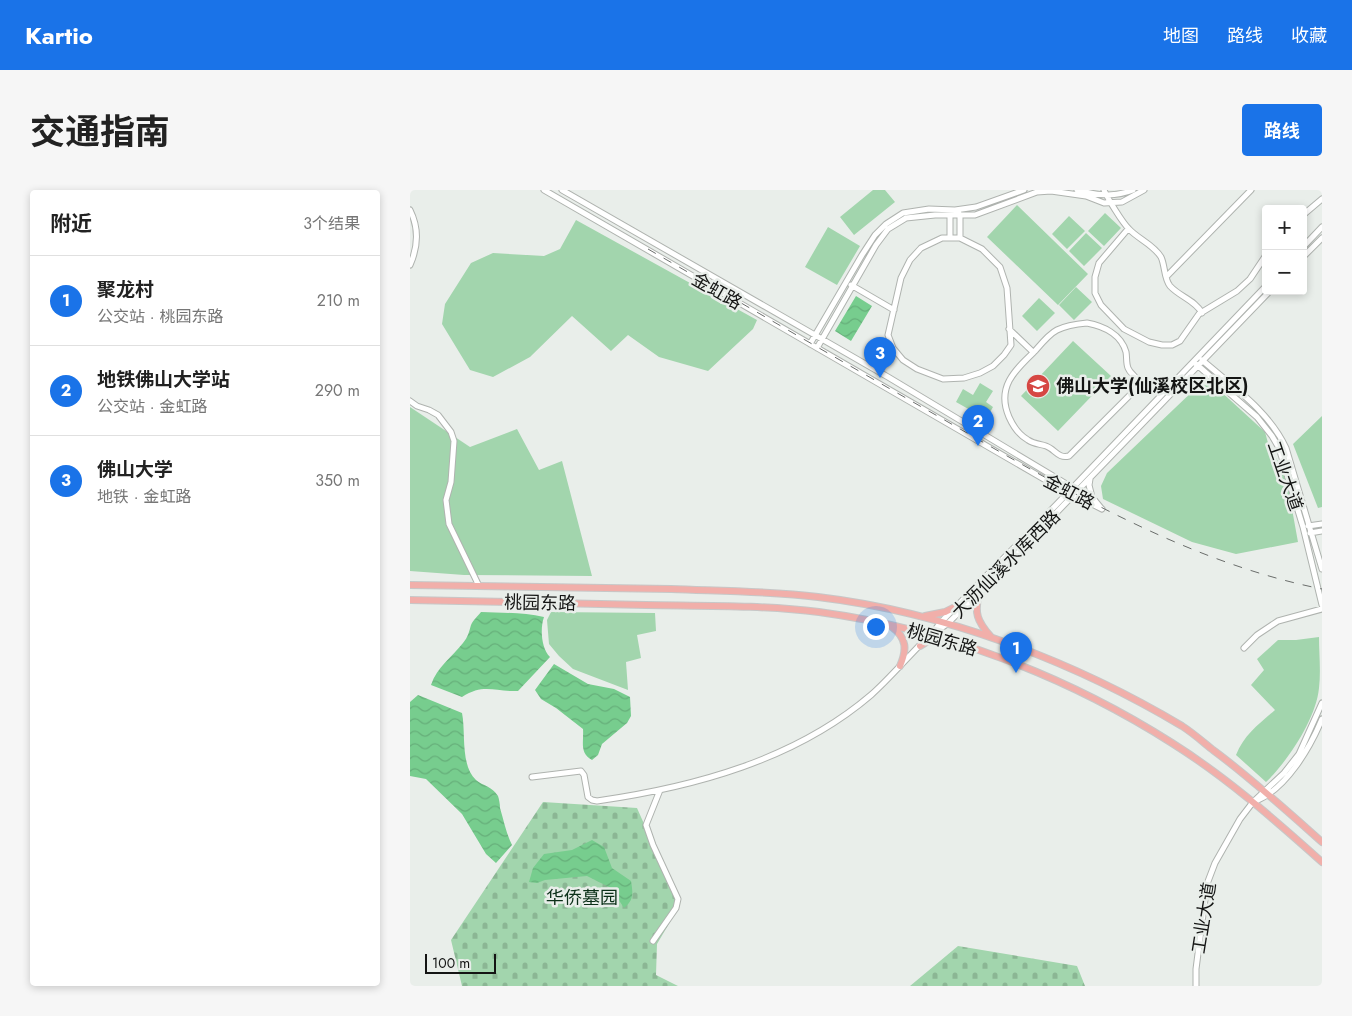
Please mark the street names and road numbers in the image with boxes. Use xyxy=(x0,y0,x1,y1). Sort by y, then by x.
street label: 金虹路 xyxy=(687,266,747,316)
street label: 工业大道 xyxy=(1261,438,1309,514)
street label: 金虹路 xyxy=(1039,468,1099,516)
street label: 大沥仙溪水库西路 xyxy=(946,504,1066,624)
street label: 桃园东路 xyxy=(504,589,576,617)
street label: 桃园东路 xyxy=(904,618,980,662)
street label: 工业大道 xyxy=(1186,880,1222,956)

